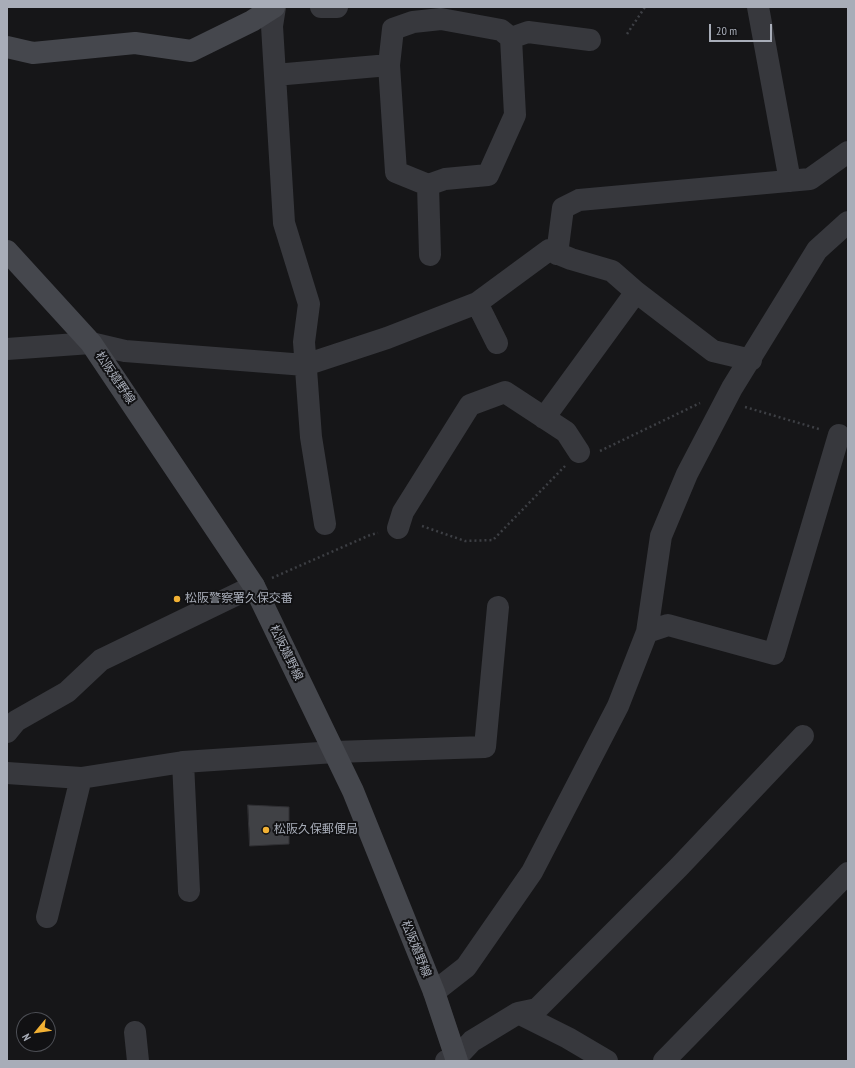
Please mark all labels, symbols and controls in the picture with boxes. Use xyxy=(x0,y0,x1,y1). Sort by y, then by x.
scale bar xyxy=(711,16,774,42)
text: 20 m xyxy=(716,23,737,38)
street label: 松阪嬉野線 xyxy=(92,349,138,407)
place label: 松阪警察署久保交番 xyxy=(185,592,293,606)
marker: 松阪警察署久保交番 xyxy=(172,594,182,604)
street label: 松阪嬉野線 xyxy=(266,623,306,683)
place label: 松阪久保郵便局 xyxy=(274,823,358,837)
marker: 松阪久保郵便局 xyxy=(261,825,271,835)
street label: 松阪嬉野線 xyxy=(398,918,434,980)
north arrow xyxy=(16,1012,56,1052)
text: N xyxy=(19,1031,34,1043)

